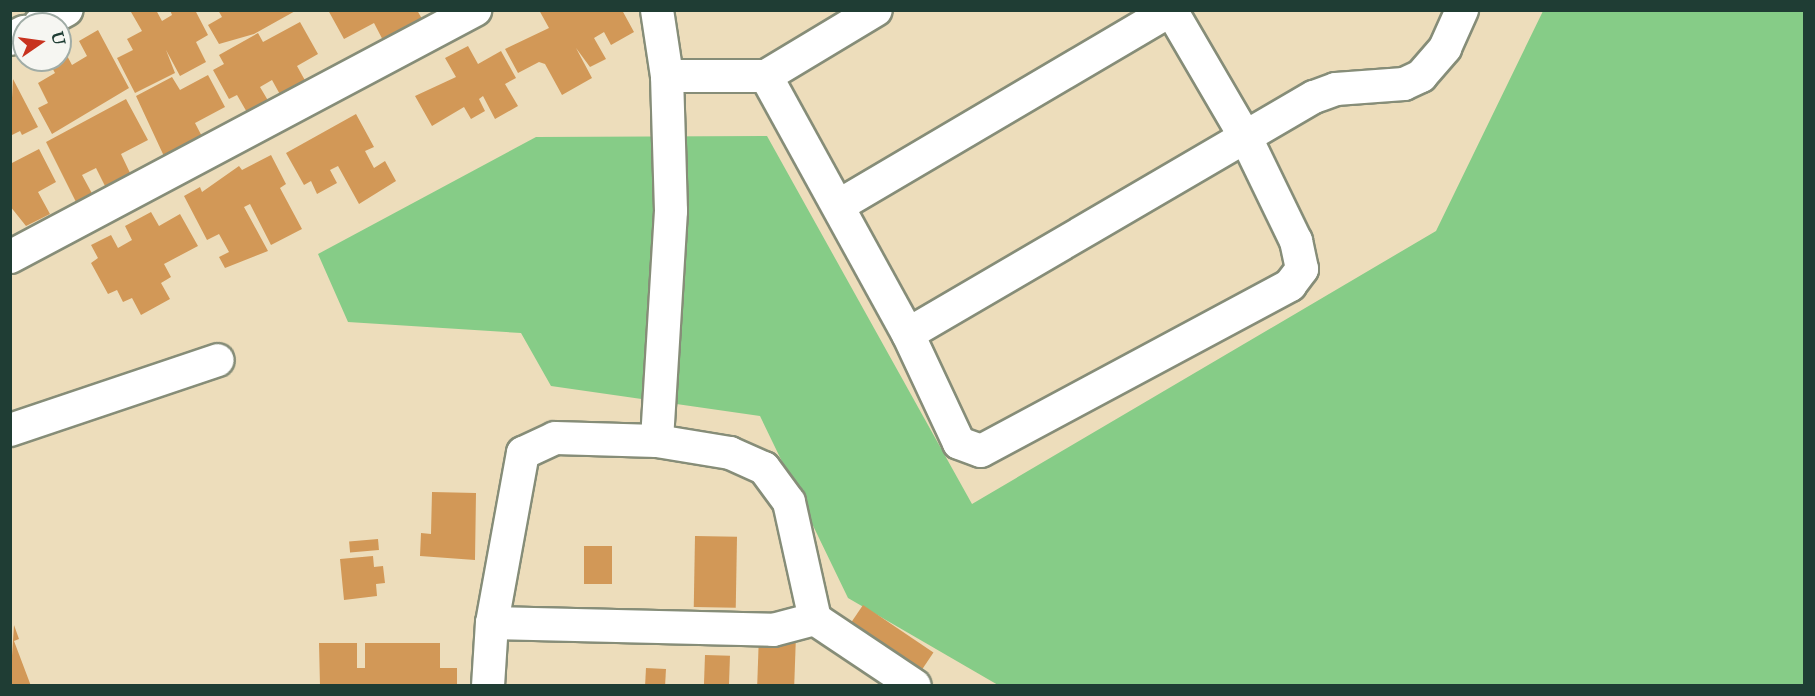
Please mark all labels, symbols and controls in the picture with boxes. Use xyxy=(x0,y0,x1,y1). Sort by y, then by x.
north arrow xyxy=(12,12,72,72)
text: U xyxy=(46,30,69,47)

